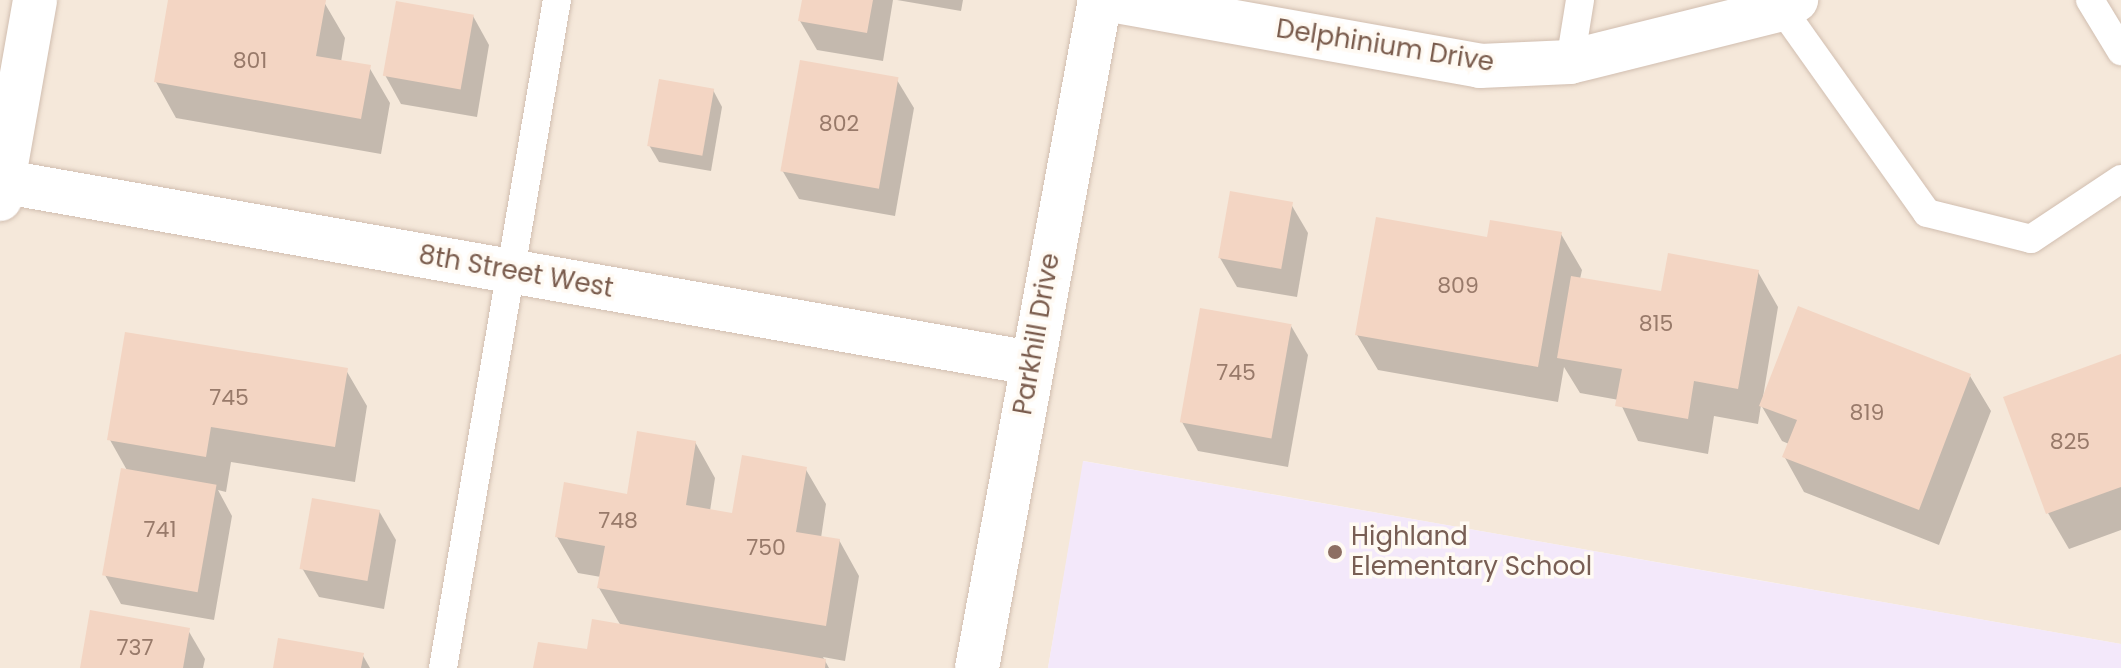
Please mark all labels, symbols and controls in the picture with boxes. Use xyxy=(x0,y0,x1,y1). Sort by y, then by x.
street label: Delphinium Drive xyxy=(1274,13,1496,79)
house number: 801 xyxy=(233,48,267,74)
house number: 802 xyxy=(819,111,859,137)
street label: 8th Street West xyxy=(416,240,616,304)
street label: Parkhill Drive xyxy=(1007,251,1067,417)
house number: 809 xyxy=(1437,273,1479,299)
house number: 815 xyxy=(1639,311,1673,337)
house number: 745 xyxy=(1216,360,1256,386)
house number: 745 xyxy=(209,385,249,411)
house number: 819 xyxy=(1850,400,1884,426)
house number: 825 xyxy=(2050,429,2090,455)
house number: 748 xyxy=(598,508,638,534)
house number: 741 xyxy=(144,517,176,543)
place label: Highland Elementary School xyxy=(1351,521,1592,582)
house number: 750 xyxy=(746,535,786,561)
marker: Highland Elementary School xyxy=(1326,543,1344,561)
house number: 737 xyxy=(117,635,153,661)

